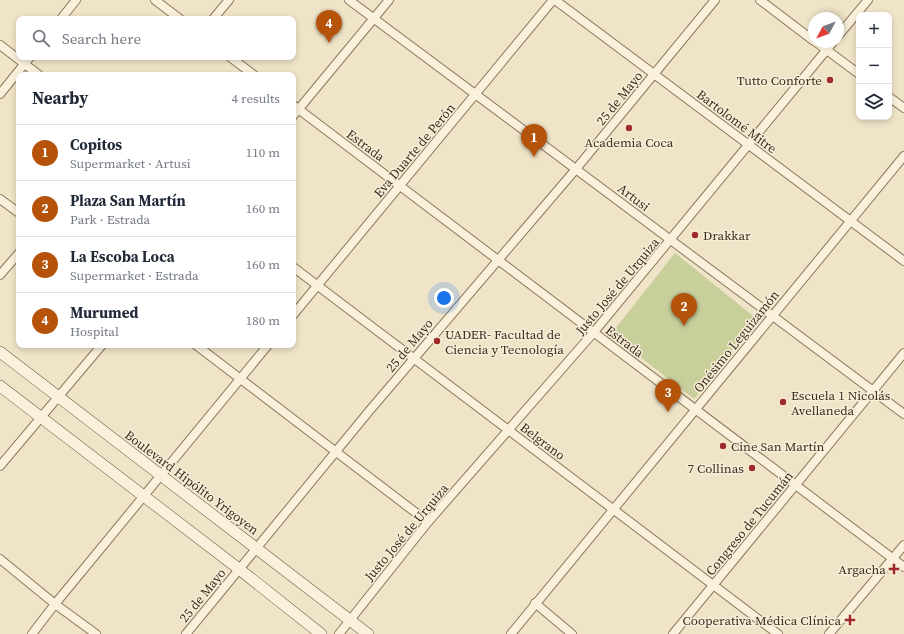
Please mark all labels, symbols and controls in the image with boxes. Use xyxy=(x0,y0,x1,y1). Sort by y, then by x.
pin: 4 xyxy=(316,10,342,43)
north arrow xyxy=(808,12,844,48)
map controls xyxy=(856,12,892,120)
button: + xyxy=(856,12,892,48)
search box xyxy=(16,16,296,60)
icon: search xyxy=(30,27,52,49)
text: Search here xyxy=(62,28,141,49)
button: − xyxy=(856,48,892,84)
street label: 25 de Mayo xyxy=(592,68,646,129)
place label: Tutto Conforte xyxy=(737,72,822,89)
marker: Tutto Conforte xyxy=(825,75,835,85)
button: layers xyxy=(856,84,892,120)
text: Nearby xyxy=(32,86,88,110)
street label: Bartolomé Mitre xyxy=(693,86,780,157)
text: 4 results xyxy=(232,90,280,107)
street label: Eva Duarte de Perón xyxy=(370,100,459,201)
marker: Academia Coca xyxy=(624,123,634,133)
pin: 1 xyxy=(521,124,547,157)
street label: Estrada xyxy=(343,126,389,166)
text: Copitos xyxy=(70,134,122,155)
place label: Academia Coca xyxy=(585,134,674,151)
text: 1 xyxy=(41,144,49,161)
text: 110 m xyxy=(246,144,280,161)
text: Supermarket · Artusi xyxy=(70,155,191,172)
street label: Artusi xyxy=(614,180,653,215)
text: Plaza San Martín xyxy=(70,190,186,211)
text: 2 xyxy=(41,200,49,217)
text: 160 m xyxy=(246,200,280,217)
text: Park · Estrada xyxy=(70,211,150,228)
place label: Drakkar xyxy=(703,227,751,244)
marker: Drakkar xyxy=(690,230,700,240)
street label: Justo José de Urquiza xyxy=(571,234,663,339)
text: La Escoba Loca xyxy=(70,246,175,267)
text: 3 xyxy=(41,256,49,273)
text: 160 m xyxy=(246,256,280,273)
text: Supermarket · Estrada xyxy=(70,267,199,284)
street label: Onésimo Leguizamón xyxy=(690,287,783,396)
your location xyxy=(434,288,454,308)
pin: 2 xyxy=(671,293,697,326)
text: Murumed xyxy=(70,302,138,323)
text: 4 xyxy=(41,312,49,329)
text: 180 m xyxy=(246,312,280,329)
street label: 25 de Mayo xyxy=(382,315,437,376)
street label: Estrada xyxy=(602,322,648,362)
text: Hospital xyxy=(70,323,119,340)
place label: UADER- Facultad de Ciencia y Tecnología xyxy=(445,326,564,358)
marker: UADER- Facultad de Ciencia y Tecnología xyxy=(432,336,442,346)
pin: 3 xyxy=(655,379,681,412)
place label: Escuela 1 Nicolás Avellaneda xyxy=(791,387,891,419)
marker: Escuela 1 Nicolás Avellaneda xyxy=(778,397,788,407)
street label: Belgrano xyxy=(517,419,569,464)
street label: Boulevard Hipólito Yrigoyen xyxy=(121,426,262,538)
place label: Cine San Martín xyxy=(731,438,825,455)
marker: Cine San Martín xyxy=(718,441,728,451)
place label: 7 Collinas xyxy=(688,460,744,477)
marker: 7 Collinas xyxy=(747,463,757,473)
street label: Congreso de Tucumán xyxy=(702,468,797,579)
street label: Justo José de Urquiza xyxy=(360,480,452,585)
place label: Argacha xyxy=(838,561,886,578)
marker: Argacha xyxy=(889,564,899,574)
street label: 25 de Mayo xyxy=(175,565,229,626)
place label: Cooperativa Médica Clínica xyxy=(683,612,841,629)
marker: Cooperativa Médica Clínica xyxy=(844,614,856,626)

